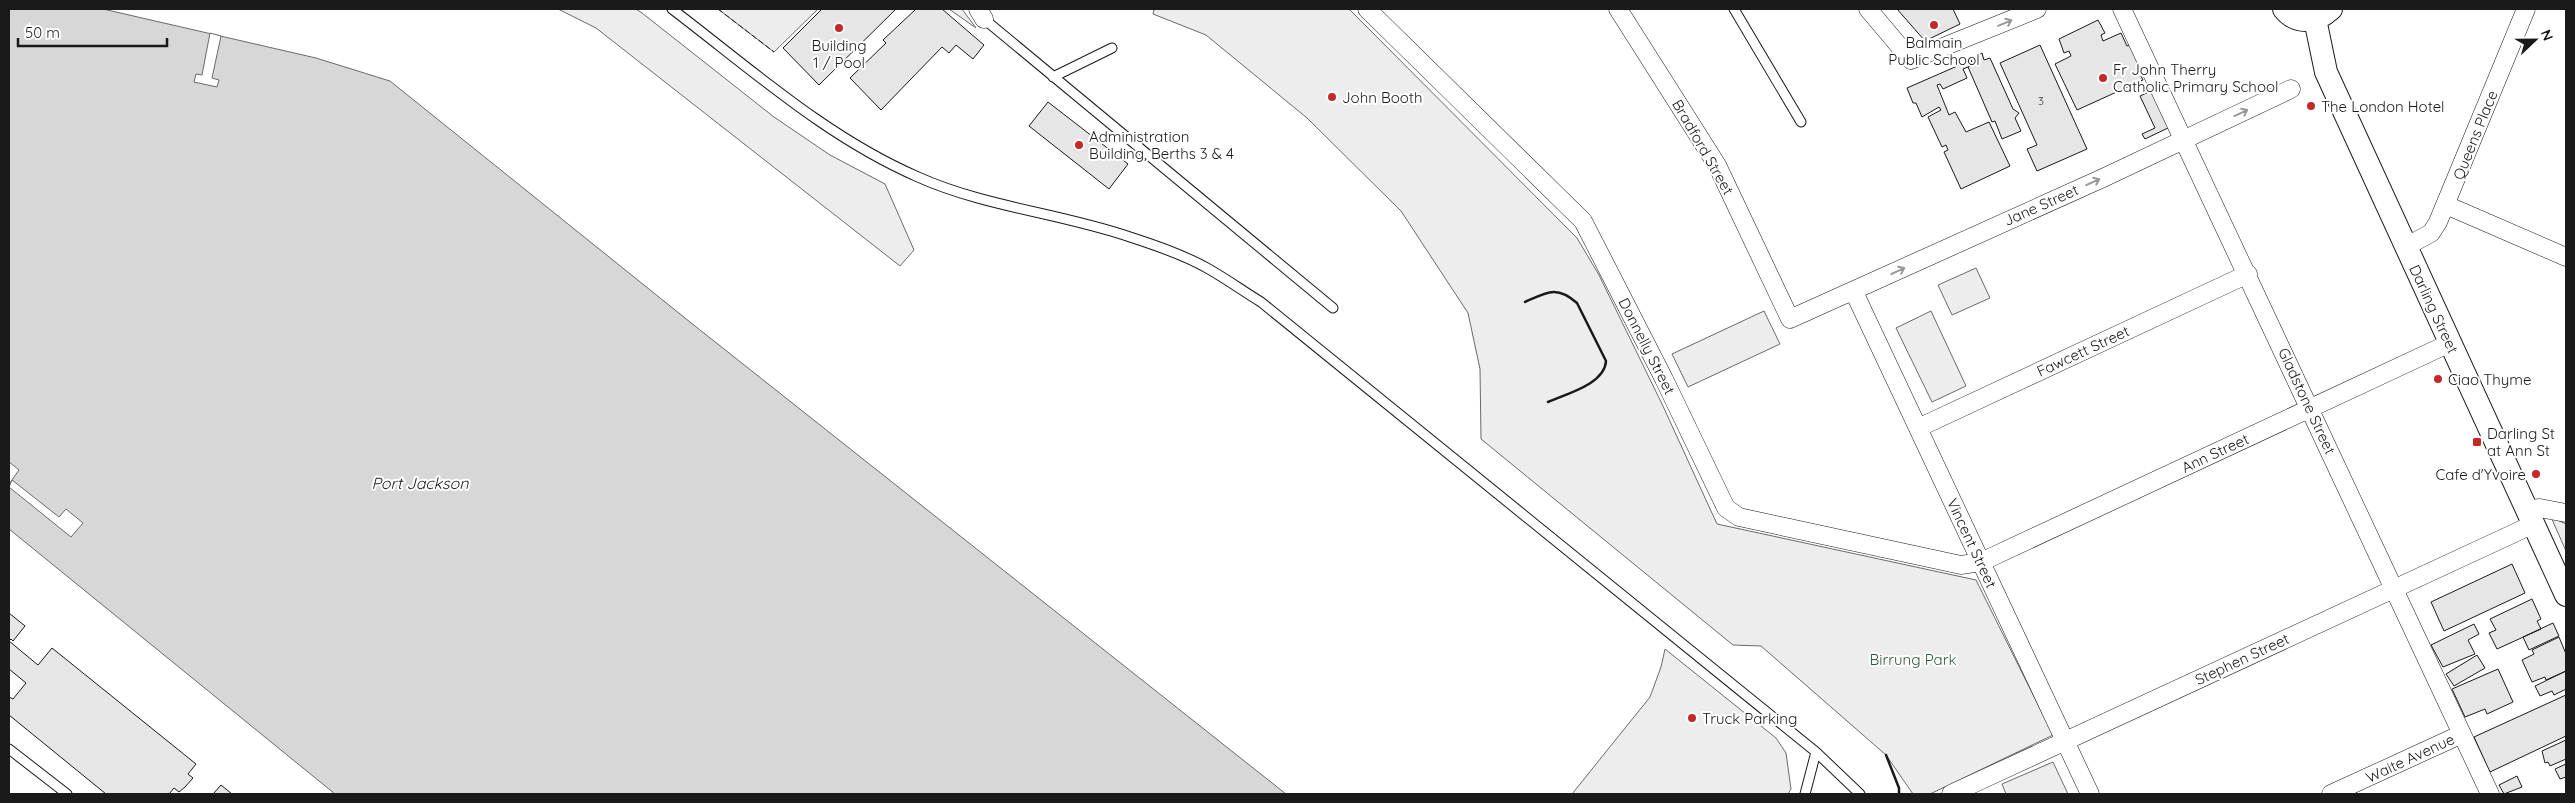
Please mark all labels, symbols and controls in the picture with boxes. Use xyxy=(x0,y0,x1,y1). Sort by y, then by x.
scale bar xyxy=(18,15,166,47)
north arrow xyxy=(2510,15,2560,65)
one-way arrow xyxy=(1997,17,2012,27)
marker: Balmain Public School xyxy=(1928,19,1940,31)
marker: Building 1 / Pool xyxy=(833,22,845,34)
text: 50 m xyxy=(25,23,60,42)
text: N xyxy=(2537,27,2557,43)
place label: Balmain Public School xyxy=(1888,33,1980,69)
place label: Building 1 / Pool xyxy=(811,36,867,72)
place label: Fr John Therry Catholic Primary School xyxy=(2113,60,2278,96)
marker: Fr John Therry Catholic Primary School xyxy=(2097,72,2109,84)
place label: John Booth xyxy=(1342,88,1422,107)
street label: Queens Place xyxy=(2448,88,2502,182)
marker: John Booth xyxy=(1326,91,1338,103)
house number: 3 xyxy=(2038,93,2044,108)
street label: Bradford Street xyxy=(1668,96,1738,198)
place label: The London Hotel xyxy=(2321,97,2445,116)
marker: The London Hotel xyxy=(2305,100,2317,112)
one-way arrow xyxy=(2233,108,2248,118)
place label: Administration Building, Berths 3 & 4 xyxy=(1089,127,1234,163)
marker: Administration Building, Berths 3 & 4 xyxy=(1073,139,1085,151)
one-way arrow xyxy=(2085,176,2100,186)
street label: Jane Street xyxy=(2001,180,2081,230)
street label: Darling Street xyxy=(2405,262,2463,356)
one-way arrow xyxy=(1890,266,1905,275)
street label: Donnelly Street xyxy=(1614,294,1680,398)
street label: Fawcett Street xyxy=(2034,321,2132,381)
street label: Gladstone Street xyxy=(2274,345,2340,457)
place label: Ciao Thyme xyxy=(2448,370,2531,389)
marker: Ciao Thyme xyxy=(2432,373,2444,385)
place label: Darling St at Ann St xyxy=(2487,424,2555,460)
street label: Ann Street xyxy=(2178,429,2252,477)
marker: Darling St at Ann St xyxy=(2471,436,2483,448)
place label: Cafe d'Yvoire xyxy=(2435,465,2526,484)
marker: Cafe d'Yvoire xyxy=(2530,468,2542,480)
water label: Port Jackson xyxy=(371,473,469,493)
street label: Vincent Street xyxy=(1943,495,2001,591)
street label: Stephen Street xyxy=(2192,629,2292,689)
park label: Birrung Park xyxy=(1870,650,1956,669)
place label: Truck Parking xyxy=(1702,709,1797,728)
marker: Truck Parking xyxy=(1686,712,1698,724)
street label: Waite Avenue xyxy=(2363,729,2457,787)

